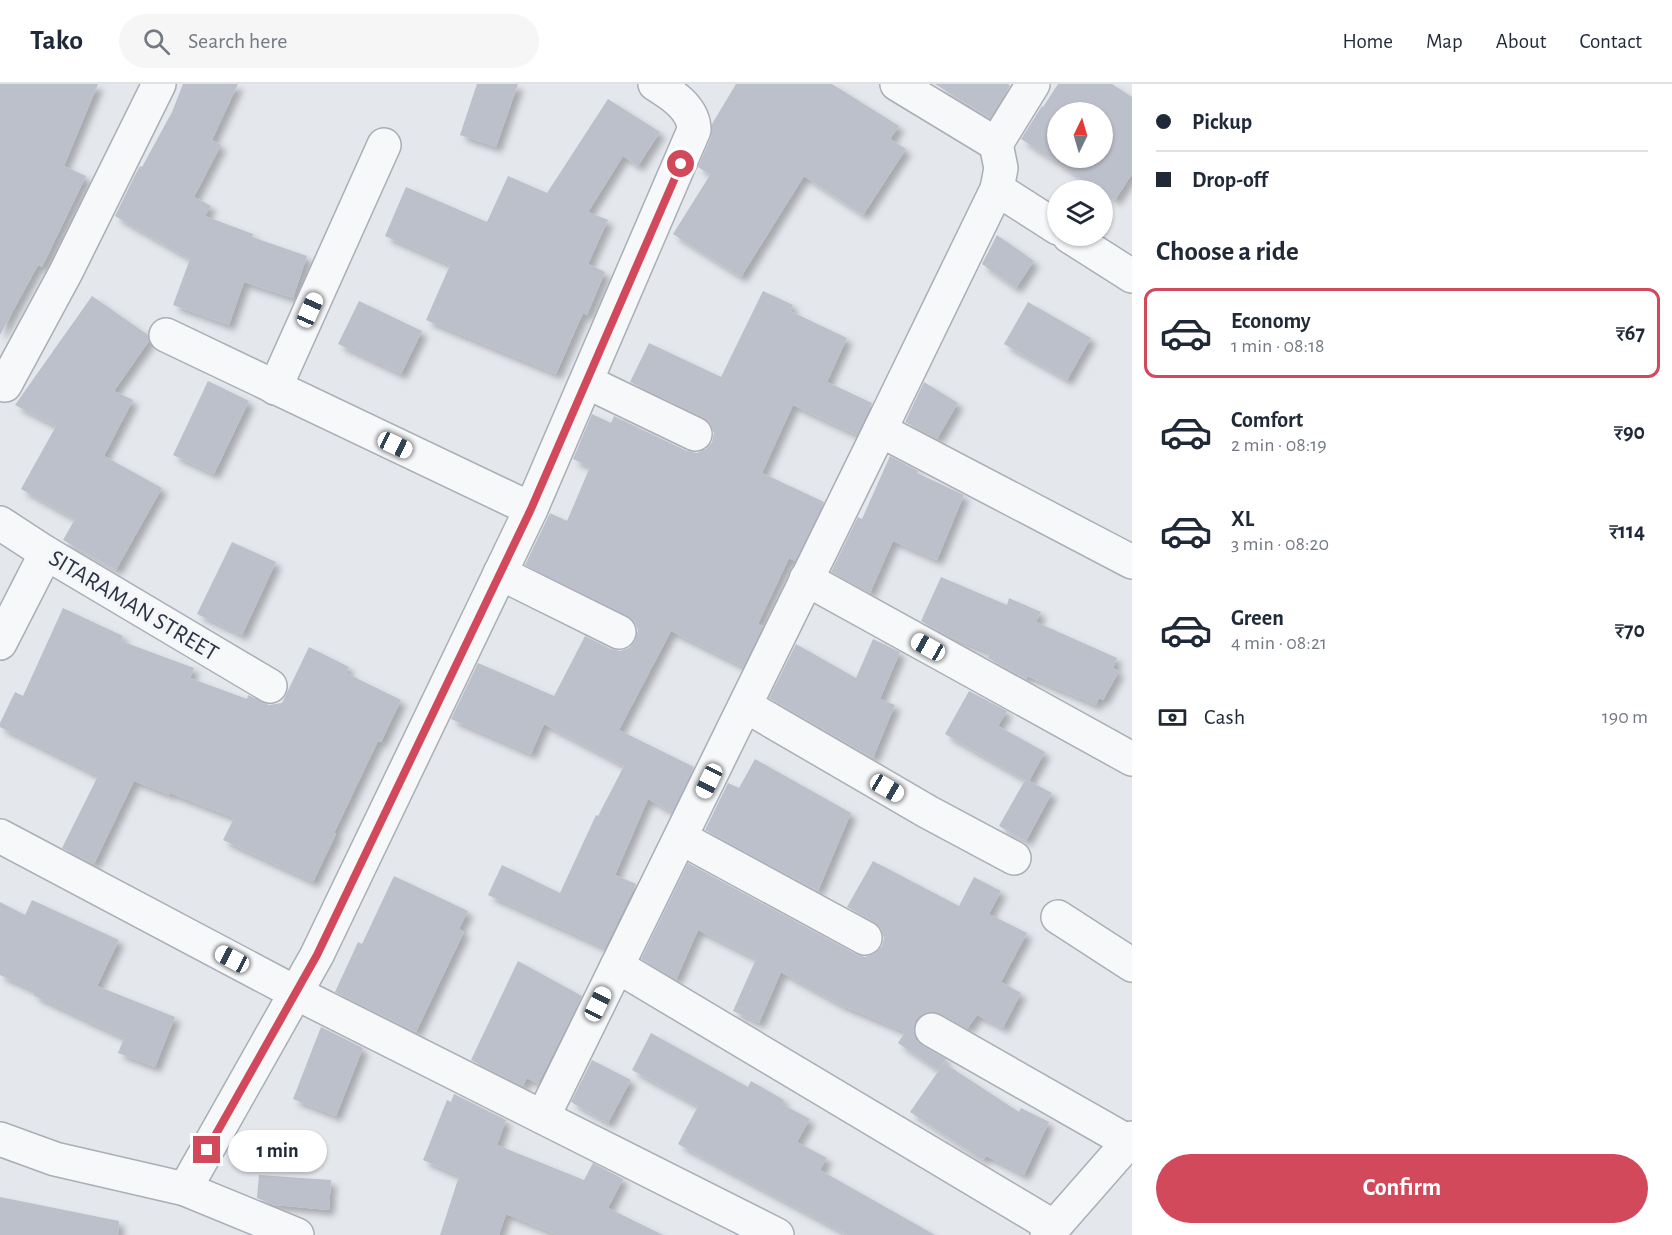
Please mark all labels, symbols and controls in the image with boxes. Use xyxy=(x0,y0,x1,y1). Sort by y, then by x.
search box xyxy=(119,14,539,68)
icon: search xyxy=(140,25,173,58)
text: Tako xyxy=(30,27,83,55)
text: Search here xyxy=(188,30,288,52)
text: Home xyxy=(1342,31,1393,52)
text: Map xyxy=(1426,31,1463,52)
text: About xyxy=(1496,31,1546,52)
text: Contact xyxy=(1579,31,1642,52)
north arrow xyxy=(1047,102,1113,168)
map controls xyxy=(1047,102,1113,246)
text: Pickup xyxy=(1192,111,1252,133)
route start xyxy=(667,150,694,177)
text: Drop-off xyxy=(1192,169,1268,191)
button: layers xyxy=(1047,180,1113,246)
text: Choose a ride xyxy=(1156,238,1299,265)
car xyxy=(294,290,326,330)
icon: car xyxy=(1159,306,1213,360)
text: Economy xyxy=(1231,310,1311,332)
text: ₹67 xyxy=(1616,322,1645,344)
text: 1 min · 08:18 xyxy=(1231,336,1325,356)
icon: car xyxy=(1159,405,1213,459)
text: Comfort xyxy=(1231,409,1303,431)
text: ₹90 xyxy=(1614,421,1645,443)
car xyxy=(375,429,415,461)
text: 2 min · 08:19 xyxy=(1231,435,1327,455)
icon: car xyxy=(1159,504,1213,558)
text: XL xyxy=(1231,508,1254,530)
text: ₹114 xyxy=(1609,520,1645,542)
text: 3 min · 08:20 xyxy=(1231,534,1329,554)
street label: SITARAMAN STREET xyxy=(45,546,223,666)
icon: car xyxy=(1159,603,1213,657)
text: Green xyxy=(1231,607,1284,629)
text: ₹70 xyxy=(1615,619,1645,641)
car xyxy=(908,630,948,664)
text: 4 min · 08:21 xyxy=(1231,633,1327,653)
icon: cash xyxy=(1156,701,1189,734)
text: Cash xyxy=(1204,706,1245,728)
text: 190 m xyxy=(1602,707,1648,727)
car xyxy=(693,761,725,801)
car xyxy=(867,771,907,805)
car xyxy=(212,943,252,975)
car xyxy=(582,984,614,1024)
callout: 1 min xyxy=(228,1129,327,1171)
route end xyxy=(193,1136,220,1163)
text: 1 min xyxy=(256,1141,299,1161)
button: Confirm xyxy=(1156,1154,1648,1223)

